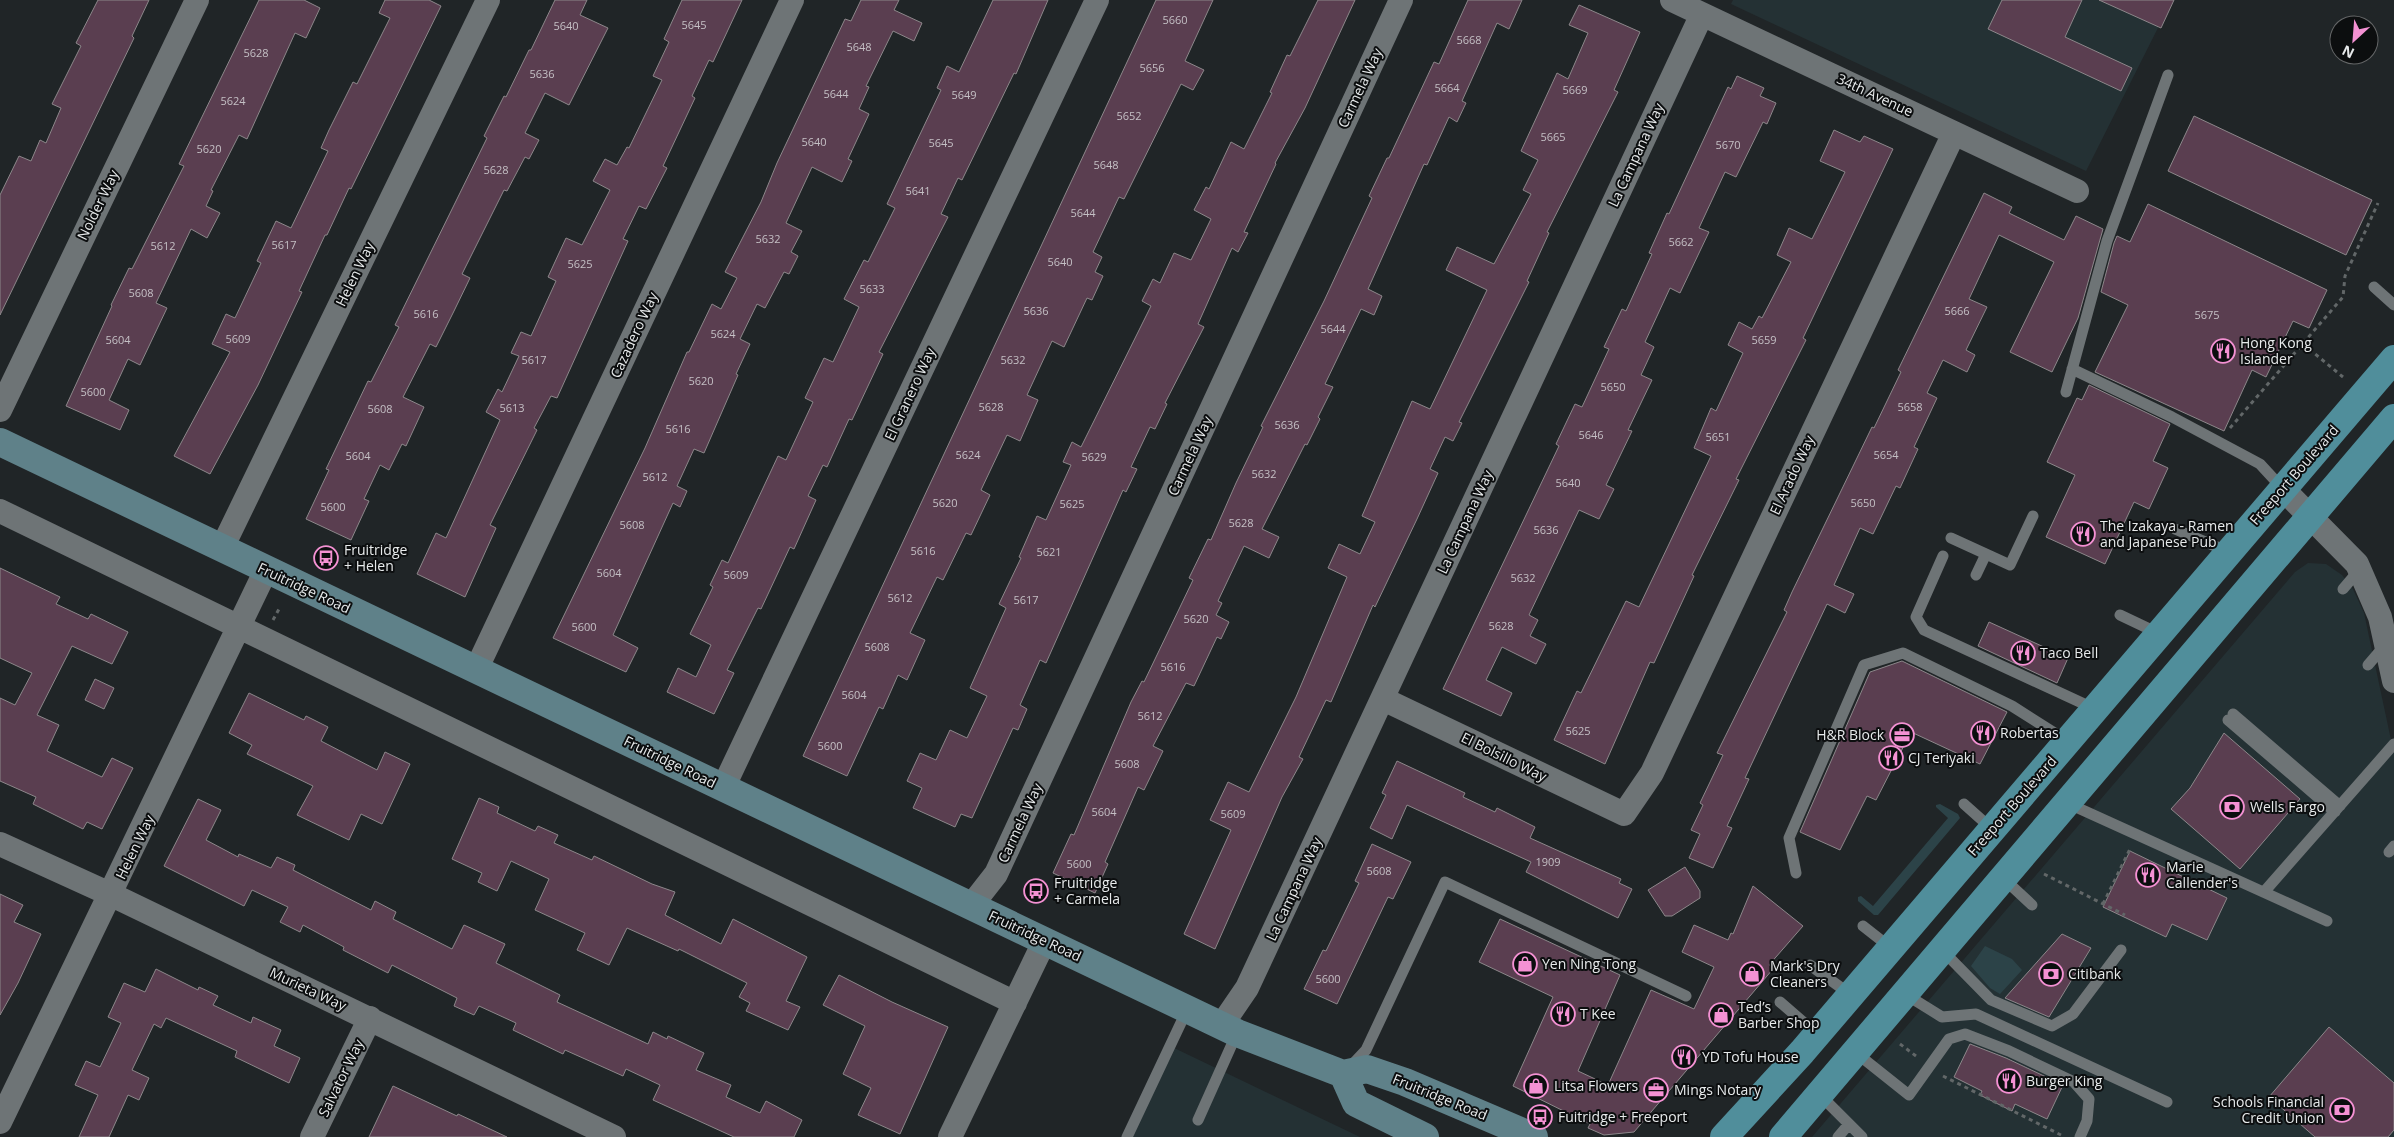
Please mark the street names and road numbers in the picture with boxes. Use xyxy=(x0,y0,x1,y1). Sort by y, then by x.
street label: Carmela Way xyxy=(1333,44,1387,131)
street label: 34th Avenue xyxy=(1834,69,1916,121)
street label: La Campana Way xyxy=(1603,99,1668,210)
street label: Nolder Way xyxy=(72,166,123,243)
street label: Helen Way xyxy=(331,237,379,309)
street label: Cazadero Way xyxy=(605,288,662,381)
street label: El Granero Way xyxy=(880,343,940,443)
street label: Carmela Way xyxy=(1163,412,1217,499)
street label: Freeport Boulevard xyxy=(2245,421,2342,529)
street label: El Arado Way xyxy=(1765,431,1819,518)
street label: La Campana Way xyxy=(1432,466,1497,577)
street label: Fruitridge Road xyxy=(255,558,354,617)
street label: El Bolsillo Way xyxy=(1458,728,1551,786)
street label: Fruitridge Road xyxy=(621,731,719,792)
street label: Freeport Boulevard xyxy=(1963,752,2060,860)
street label: Carmela Way xyxy=(993,779,1047,866)
street label: Helen Way xyxy=(111,810,159,882)
street label: La Campana Way xyxy=(1261,833,1326,944)
street label: Fruitridge Road xyxy=(986,906,1085,965)
street label: Murieta Way xyxy=(267,963,350,1015)
street label: Salvator Way xyxy=(314,1035,368,1120)
street label: Fruitridge Road xyxy=(1390,1069,1490,1124)

